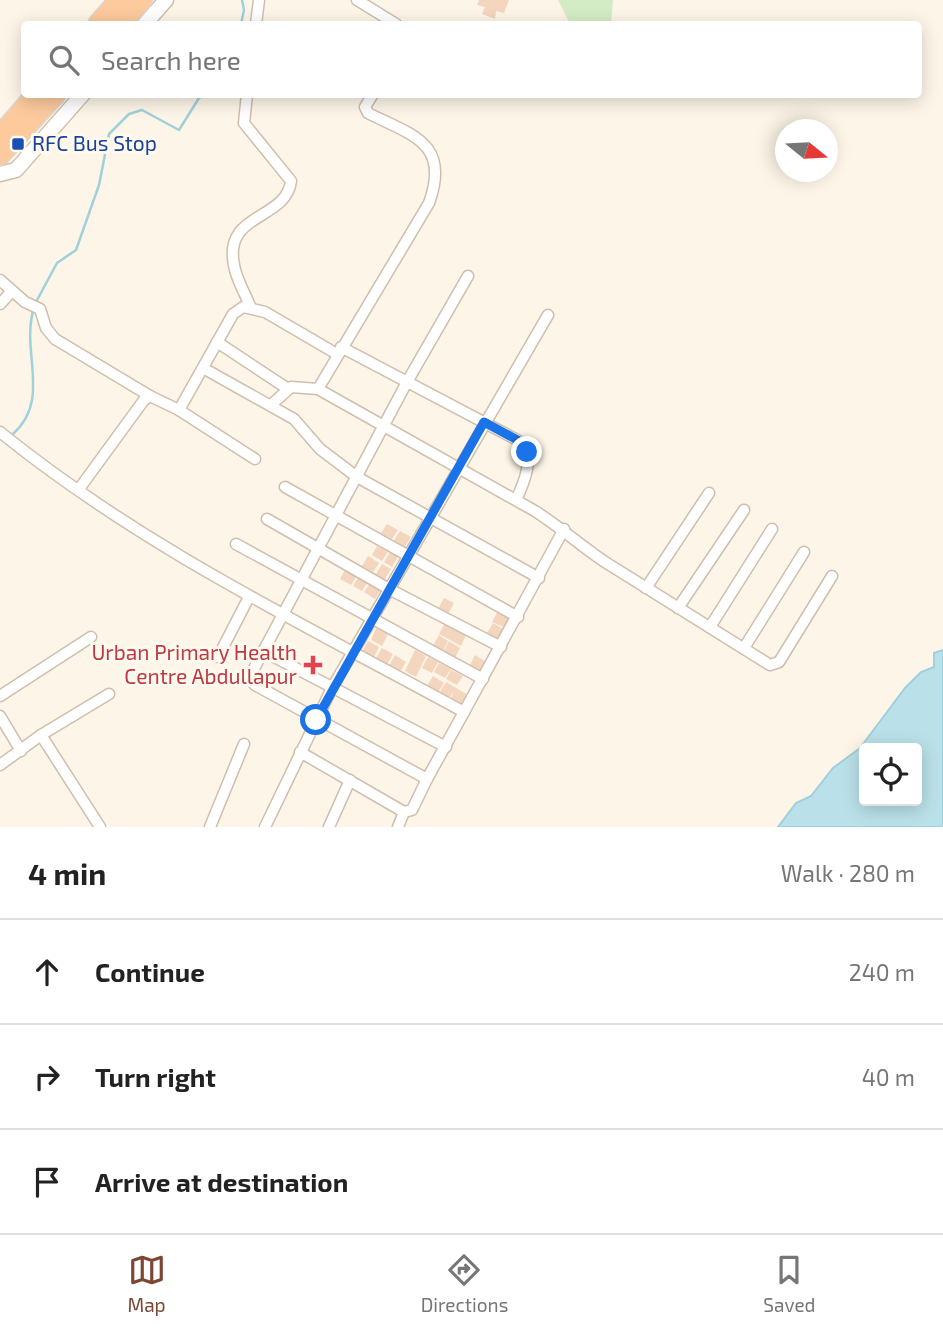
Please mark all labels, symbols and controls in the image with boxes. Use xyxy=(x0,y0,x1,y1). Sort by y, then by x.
search box xyxy=(21,21,922,98)
icon: search xyxy=(45,41,83,79)
text: Search here xyxy=(101,44,241,75)
north arrow xyxy=(775,119,838,182)
place label: RFC Bus Stop xyxy=(32,130,157,155)
marker: RFC Bus Stop xyxy=(10,136,26,152)
route end xyxy=(511,436,542,467)
place label: Urban Primary Health Centre Abdullapur xyxy=(91,639,298,688)
marker: Urban Primary Health Centre Abdullapur xyxy=(303,655,323,675)
route start xyxy=(300,704,331,735)
map controls xyxy=(859,743,922,806)
button: locate xyxy=(859,743,922,806)
text: 4 min xyxy=(28,855,106,891)
text: Walk · 280 m xyxy=(781,859,915,887)
icon: ahead xyxy=(28,953,66,991)
text: Continue xyxy=(95,956,205,987)
text: 240 m xyxy=(849,958,915,986)
icon: right xyxy=(28,1058,66,1096)
text: Turn right xyxy=(95,1061,216,1092)
text: 40 m xyxy=(862,1063,915,1091)
icon: arrive xyxy=(28,1163,66,1201)
text: Arrive at destination xyxy=(95,1166,348,1197)
tab: Map xyxy=(128,1251,166,1316)
tab: Directions xyxy=(421,1251,508,1316)
tab: Saved xyxy=(763,1251,815,1316)

